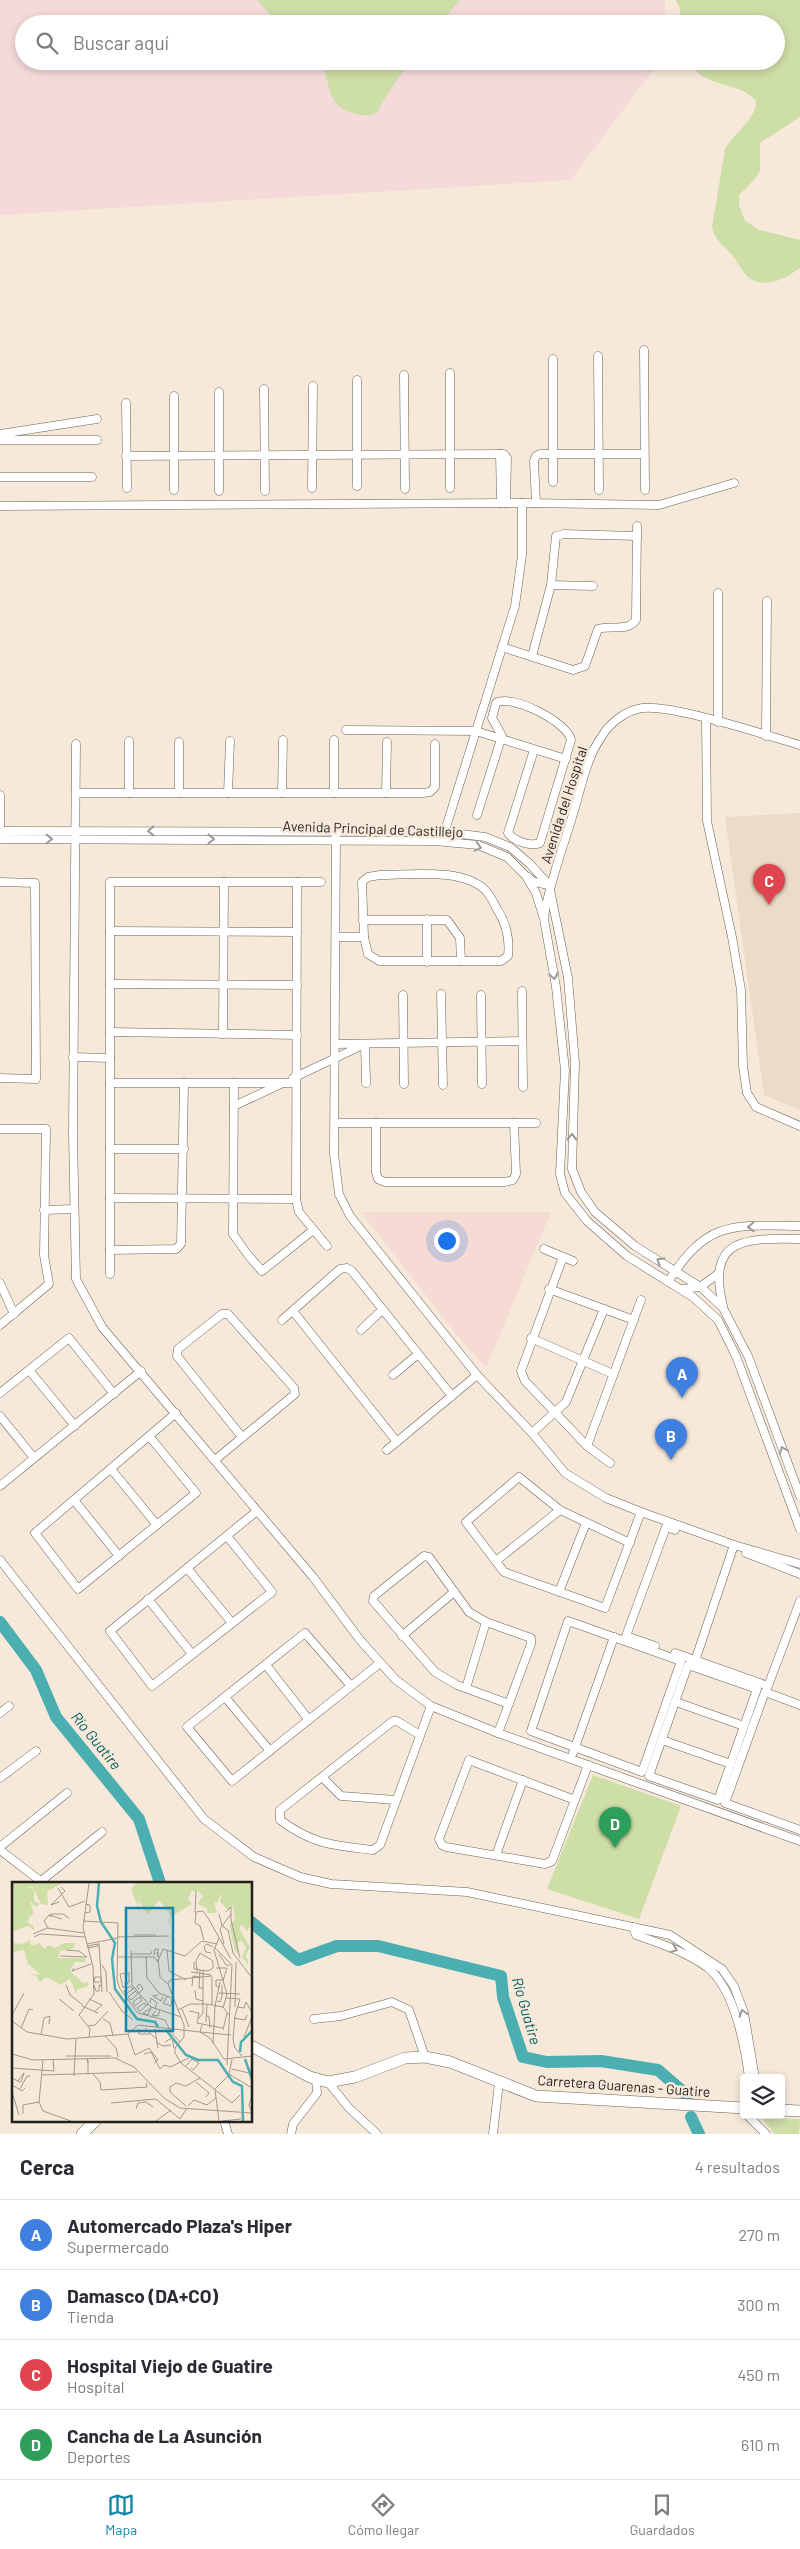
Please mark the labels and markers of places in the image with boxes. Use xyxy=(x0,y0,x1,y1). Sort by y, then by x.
pin: C xyxy=(753,864,785,905)
pin: A xyxy=(666,1357,698,1398)
pin: B xyxy=(655,1419,687,1460)
pin: D xyxy=(599,1807,631,1848)

